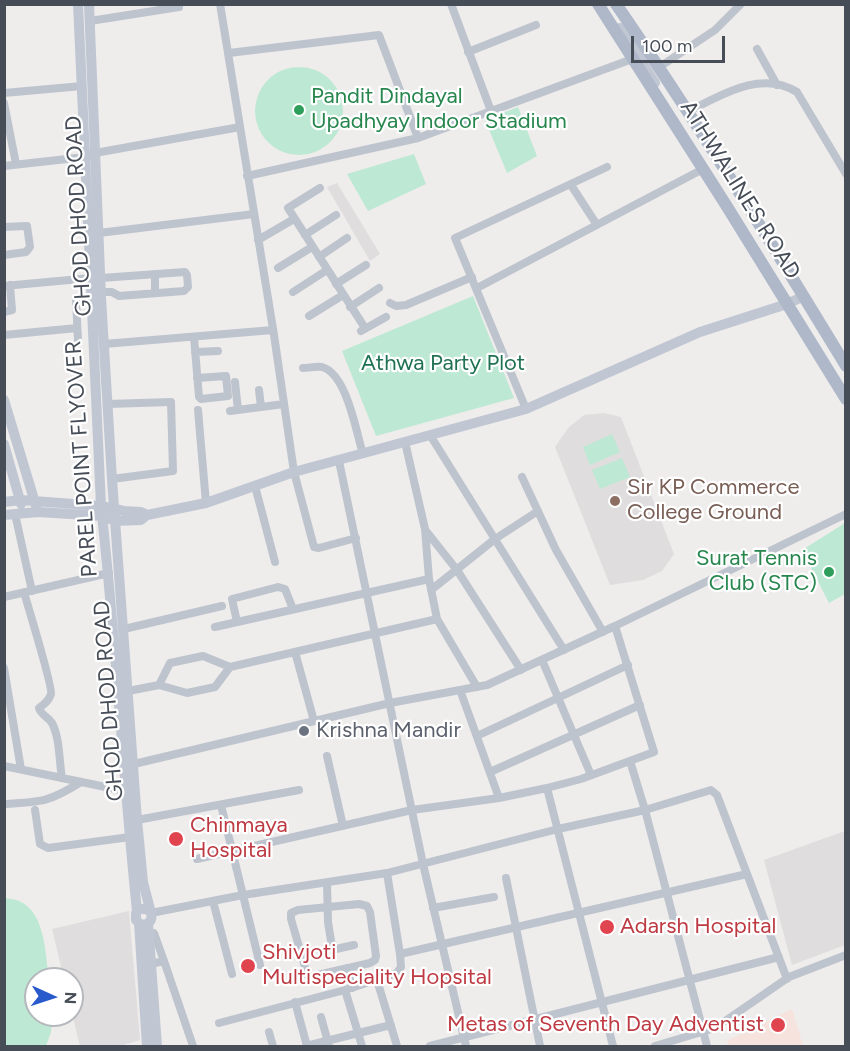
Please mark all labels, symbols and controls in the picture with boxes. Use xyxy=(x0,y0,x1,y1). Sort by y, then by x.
scale bar xyxy=(634,24,728,62)
text: 100 m xyxy=(642,35,692,57)
place label: Pandit Dindayal Upadhyay Indoor Stadium xyxy=(311,84,567,136)
street label: ATHWALINES ROAD xyxy=(674,96,806,284)
marker: Pandit Dindayal Upadhyay Indoor Stadium xyxy=(292,103,306,117)
street label: GHOD DHOD ROAD xyxy=(61,115,97,317)
street label: PAREL POINT FLYOVER xyxy=(61,340,103,578)
park label: Athwa Party Plot xyxy=(361,351,525,377)
place label: Sir KP Commerce College Ground xyxy=(627,475,800,526)
marker: Sir KP Commerce College Ground xyxy=(608,494,622,508)
place label: Surat Tennis Club (STC) xyxy=(696,546,817,598)
marker: Surat Tennis Club (STC) xyxy=(822,565,836,579)
street label: GHOD DHOD ROAD xyxy=(89,600,129,802)
place label: Krishna Mandir xyxy=(316,718,461,744)
marker: Krishna Mandir xyxy=(297,724,311,738)
place label: Chinmaya Hospital xyxy=(190,813,288,864)
marker: Chinmaya Hospital xyxy=(167,830,185,848)
place label: Adarsh Hospital xyxy=(620,914,776,940)
marker: Adarsh Hospital xyxy=(598,918,616,936)
place label: Shivjoti Multispeciality Hopsital xyxy=(262,940,492,992)
marker: Shivjoti Multispeciality Hopsital xyxy=(239,957,257,975)
north arrow xyxy=(24,967,84,1027)
text: N xyxy=(61,991,80,1005)
place label: Metas of Seventh Day Adventist xyxy=(447,1012,764,1038)
marker: Metas of Seventh Day Adventist xyxy=(769,1016,787,1034)

